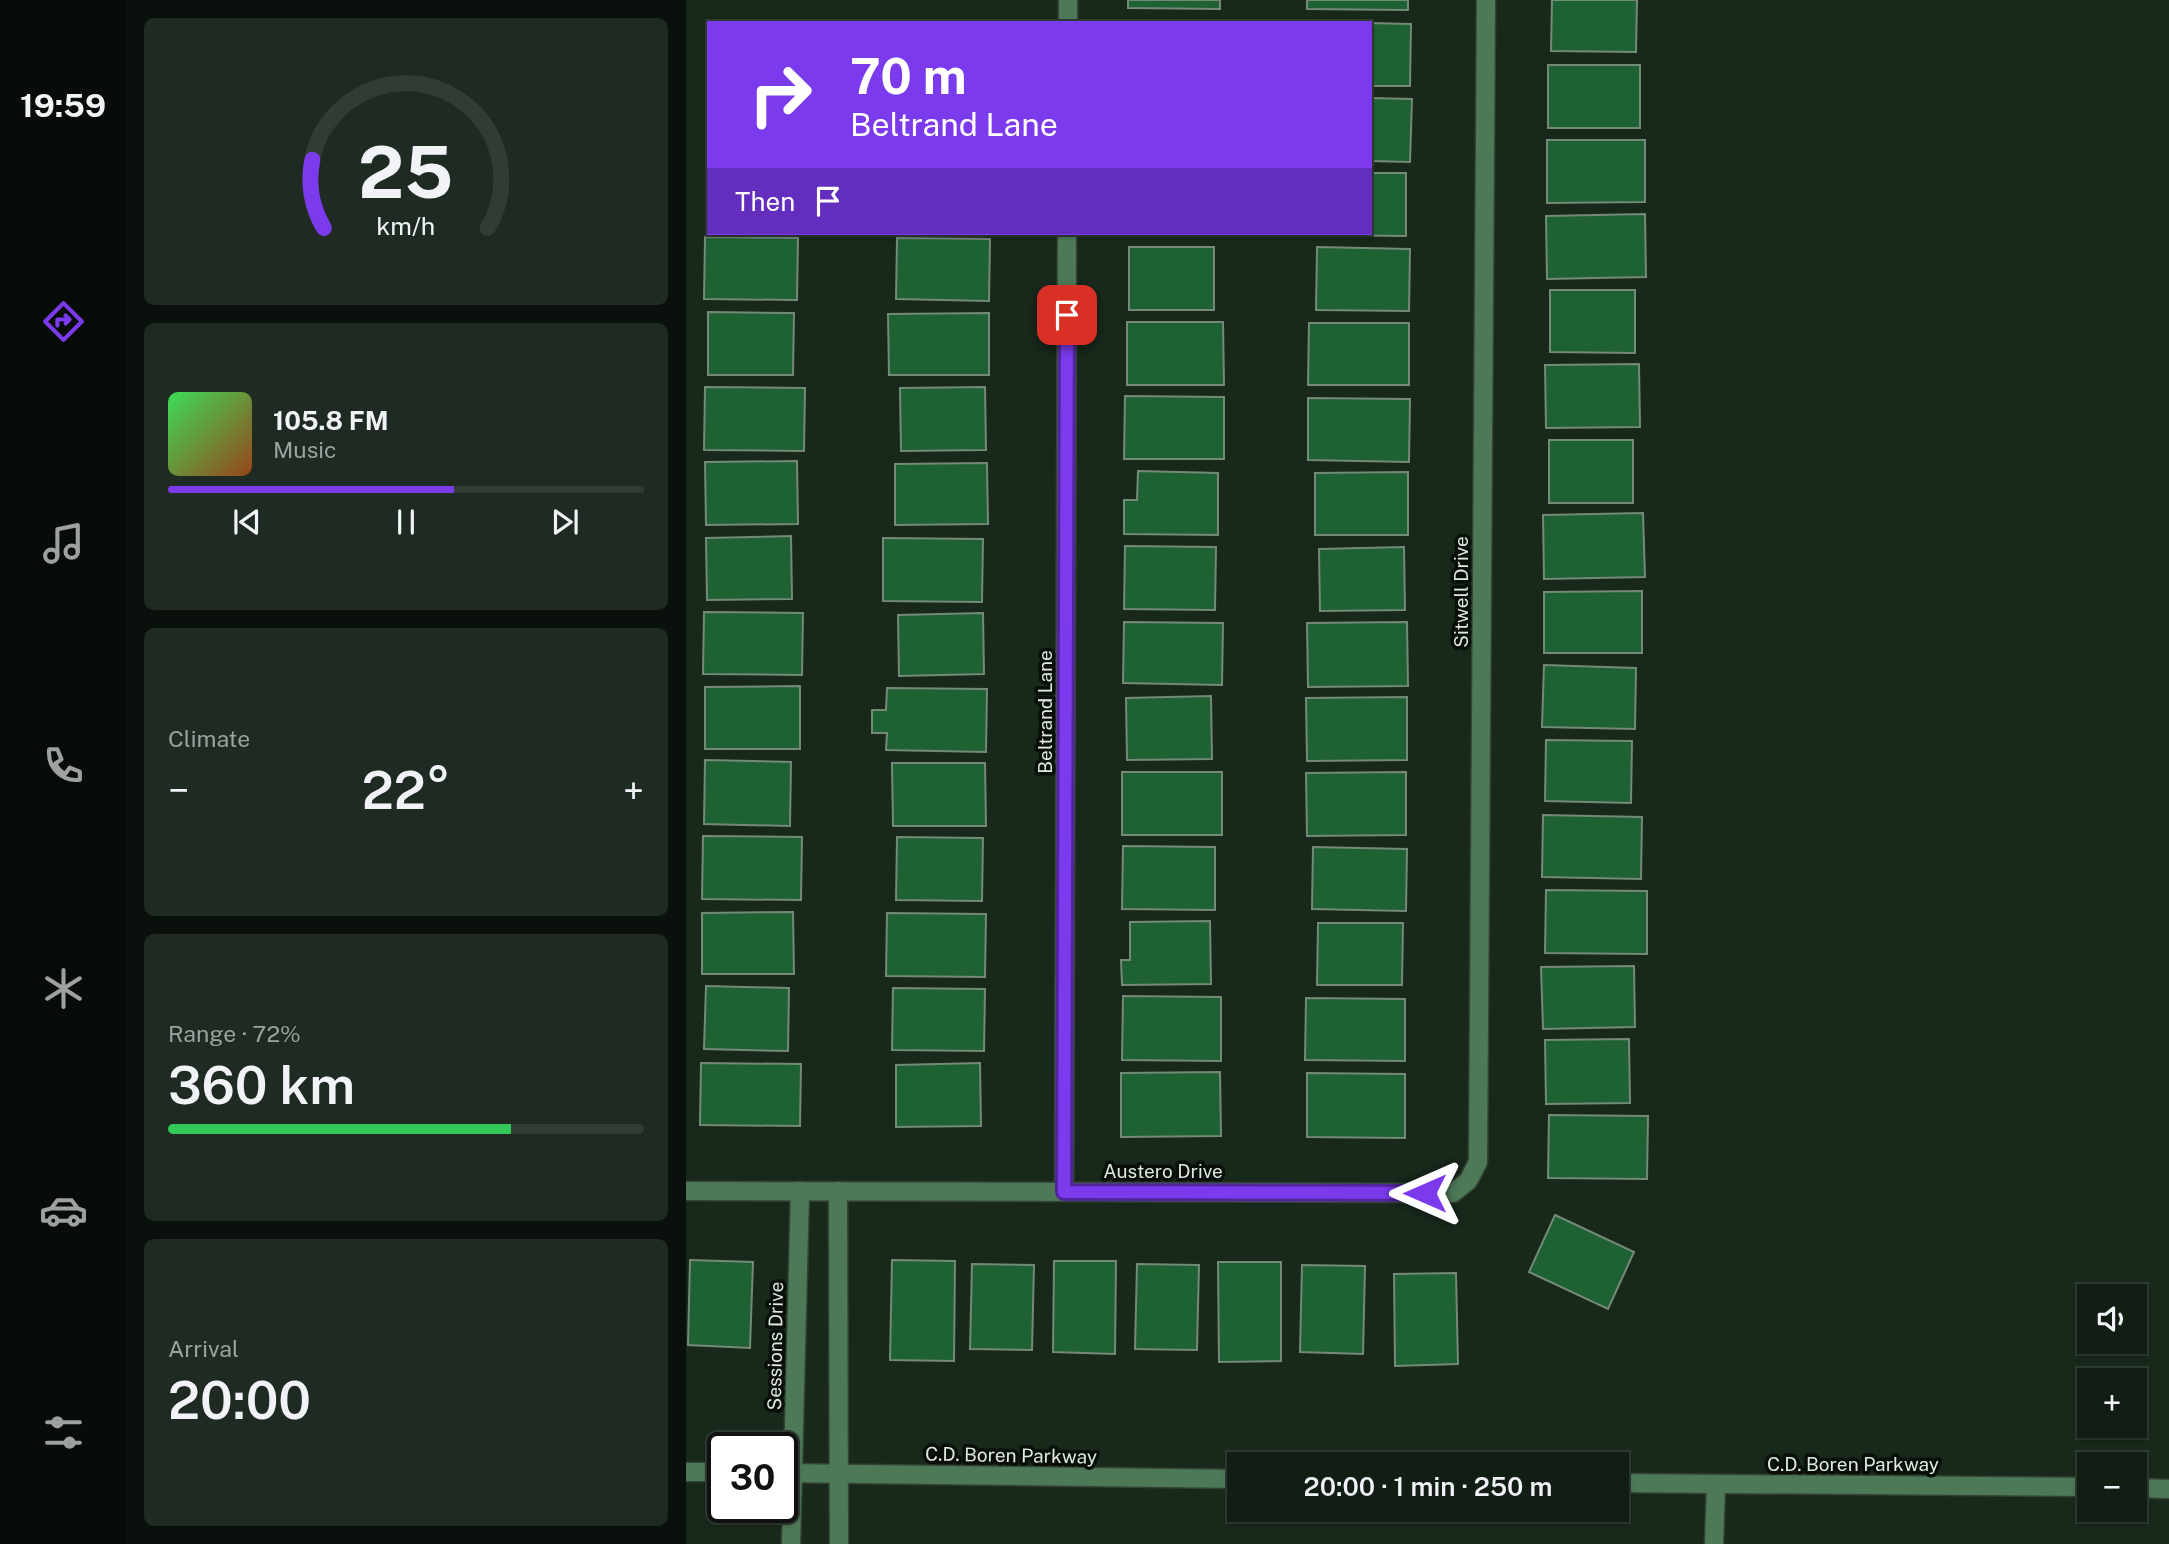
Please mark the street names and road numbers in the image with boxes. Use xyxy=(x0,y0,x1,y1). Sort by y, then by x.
street label: Sitwell Drive xyxy=(1450,536,1472,648)
street label: Beltrand Lane xyxy=(1034,650,1056,774)
street label: Austero Drive xyxy=(1103,1160,1223,1182)
street label: Sessions Drive xyxy=(763,1282,787,1410)
street label: C.D. Boren Parkway xyxy=(925,1443,1097,1467)
street label: C.D. Boren Parkway xyxy=(1767,1453,1939,1475)

